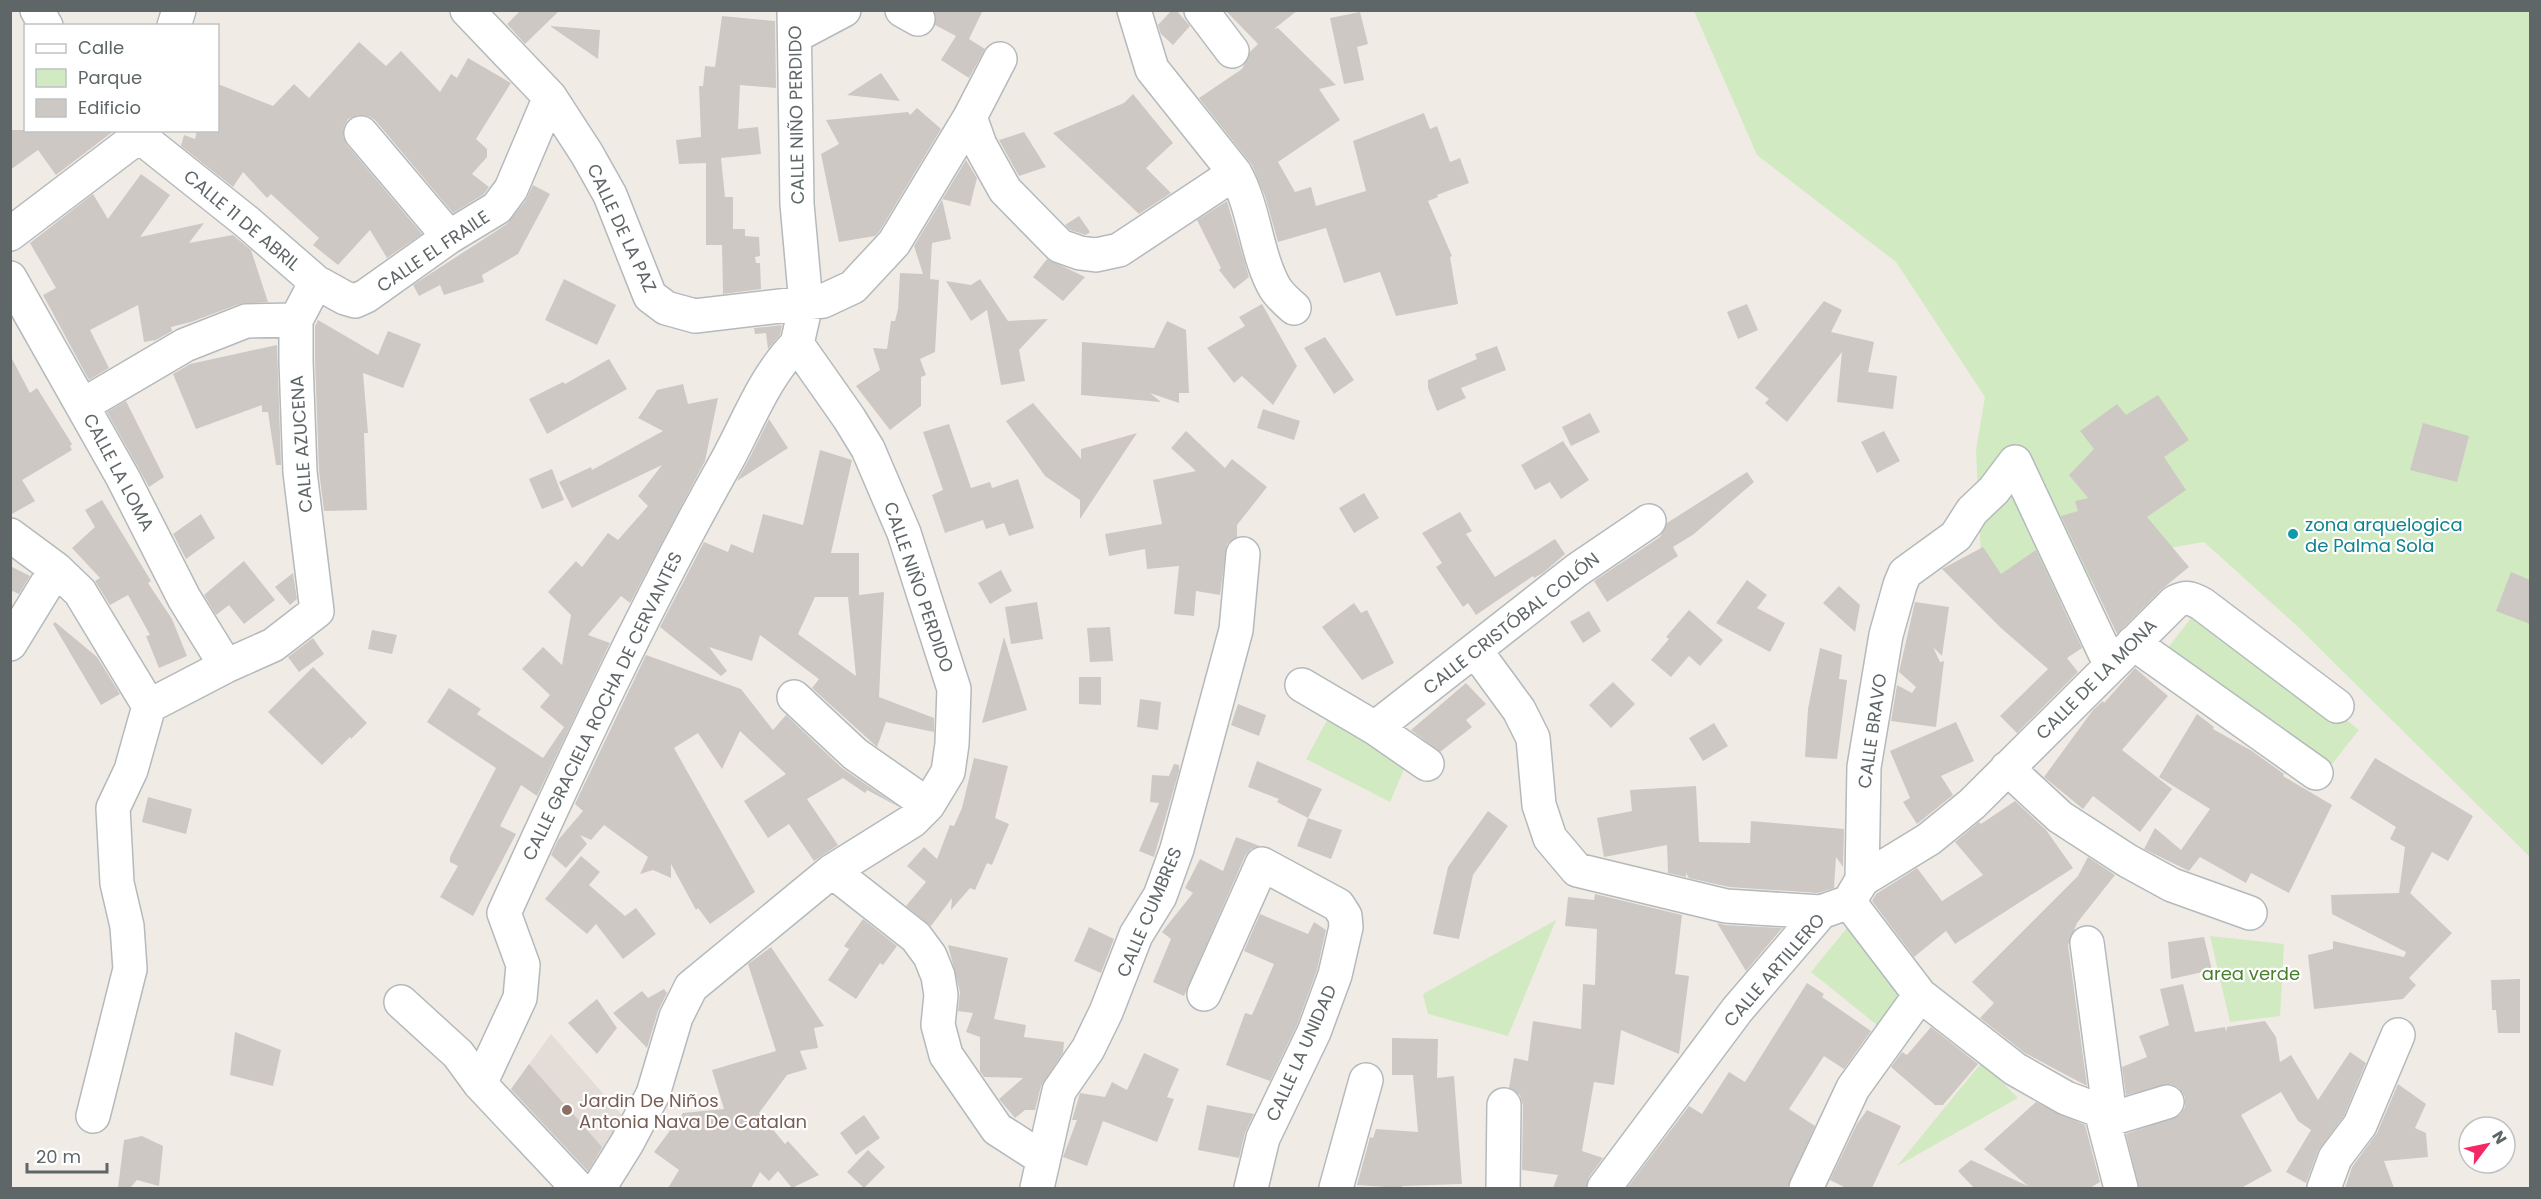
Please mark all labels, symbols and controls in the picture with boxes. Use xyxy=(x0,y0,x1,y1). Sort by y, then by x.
legend xyxy=(24,24,219,132)
street label: CALLE NIÑO PERDIDO xyxy=(782,25,810,205)
text: Calle xyxy=(78,35,124,60)
text: Parque xyxy=(78,65,142,90)
text: Edificio xyxy=(78,95,141,120)
street label: CALLE DE LA PAZ xyxy=(581,160,663,296)
street label: CALLE 11 DE ABRIL xyxy=(178,164,306,276)
street label: CALLE EL FRAILE xyxy=(372,204,494,298)
street label: CALLE AZUCENA xyxy=(284,375,318,513)
street label: CALLE LA LOMA xyxy=(77,409,161,535)
street label: CALLE NIÑO PERDIDO xyxy=(878,498,960,676)
place label: zona arquelogica de Palma Sola xyxy=(2305,512,2463,558)
marker: zona arquelogica de Palma Sola xyxy=(2286,527,2300,541)
street label: CALLE CRISTÓBAL COLÓN xyxy=(1418,546,1604,700)
street label: CALLE GRACIELA ROCHA DE CERVANTES xyxy=(516,547,688,865)
street label: CALLE DE LA MONA xyxy=(2030,613,2162,745)
street label: CALLE BRAVO xyxy=(1852,672,1892,790)
street label: CALLE CUMBRES xyxy=(1110,843,1188,981)
street label: CALLE ARTILLERO xyxy=(1718,908,1830,1032)
park label: area verde xyxy=(2202,961,2300,986)
street label: CALLE LA UNIDAD xyxy=(1260,981,1342,1125)
place label: Jardin De Niños Antonia Nava De Catalan xyxy=(579,1088,807,1134)
marker: Jardin De Niños Antonia Nava De Catalan xyxy=(560,1103,574,1117)
north arrow xyxy=(2457,1115,2517,1175)
text: N xyxy=(2486,1126,2512,1149)
scale bar xyxy=(27,1136,106,1174)
text: 20 m xyxy=(36,1144,81,1169)

